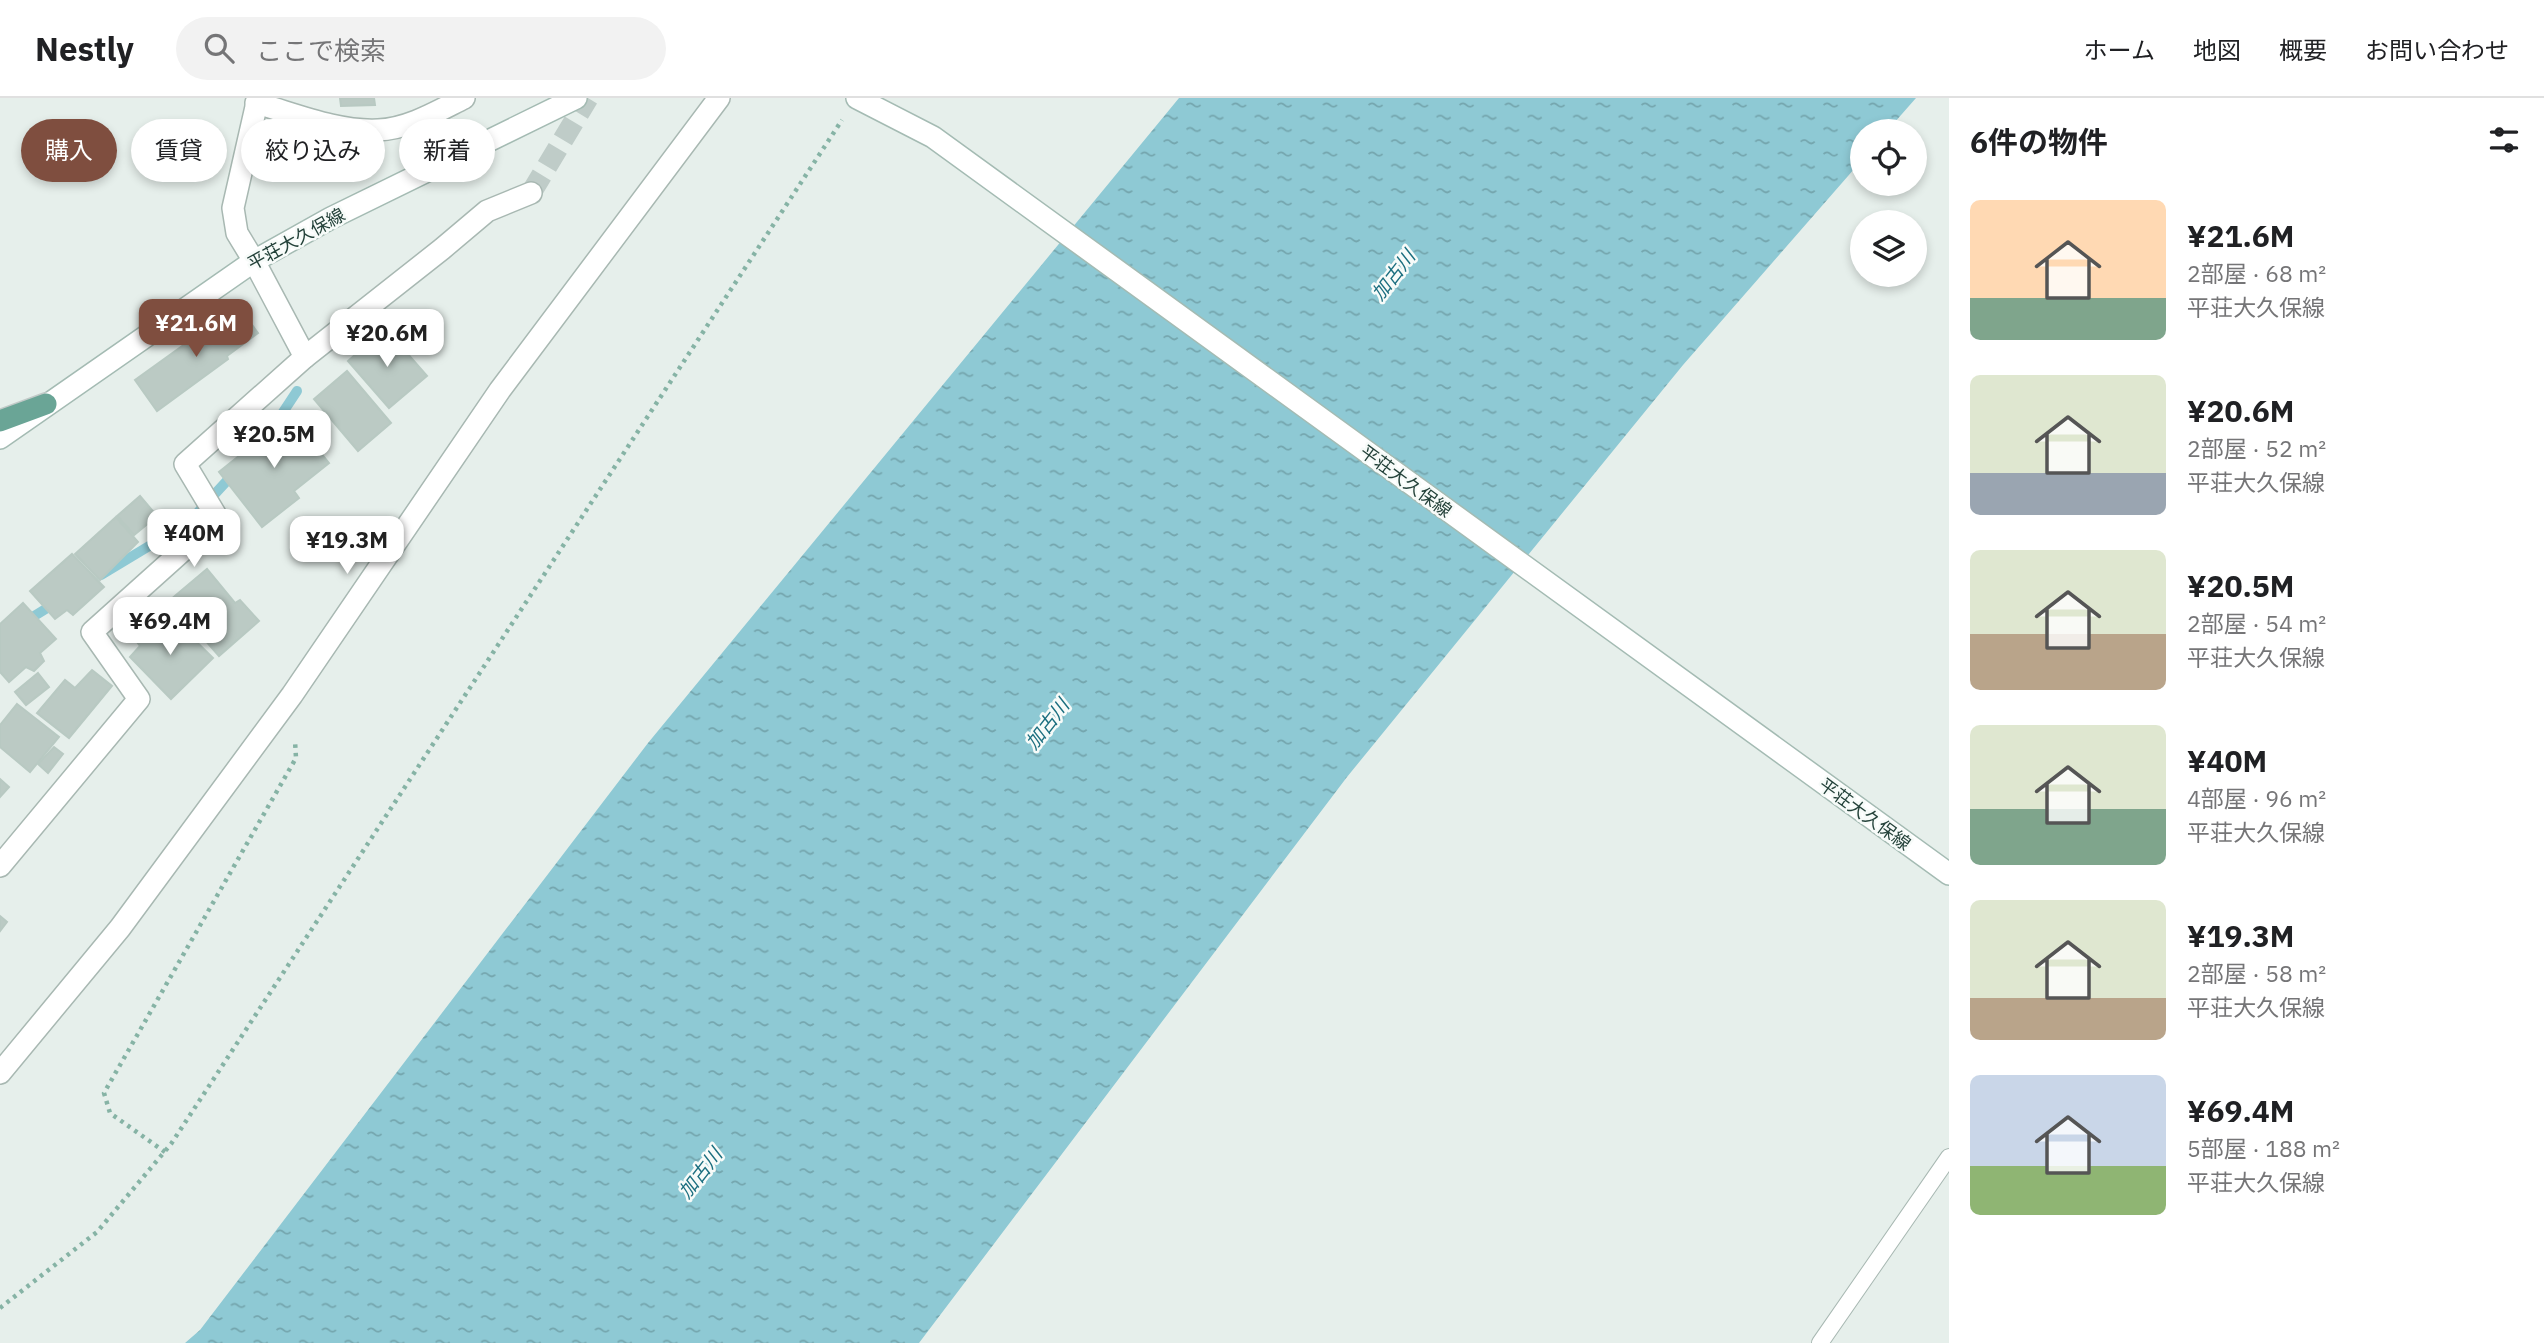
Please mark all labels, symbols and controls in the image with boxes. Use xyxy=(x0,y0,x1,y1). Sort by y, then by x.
search box xyxy=(176,17,666,80)
text: Nestly xyxy=(35,27,134,70)
icon: search xyxy=(200,29,238,67)
text: ここで検索 xyxy=(256,33,386,67)
text: ホーム xyxy=(2084,34,2155,66)
text: 地図 xyxy=(2193,34,2241,66)
text: 概要 xyxy=(2279,34,2327,66)
text: お問い合わせ xyxy=(2365,34,2509,66)
chip: 購入 xyxy=(21,119,117,182)
chip: 賃貸 xyxy=(131,119,227,182)
chip: 絞り込み xyxy=(241,119,385,182)
chip: 新着 xyxy=(399,119,495,182)
map controls xyxy=(1850,119,1927,287)
button: locate xyxy=(1850,119,1927,196)
icon: filters xyxy=(2485,121,2523,159)
text: 6件の物件 xyxy=(1970,122,2108,161)
street label: 平荘大久保線 xyxy=(243,203,349,275)
button: layers xyxy=(1850,210,1927,287)
text: ¥21.6M xyxy=(2187,216,2294,255)
icon: home xyxy=(2026,228,2110,312)
water label: 加古川 xyxy=(1366,244,1421,305)
text: 2部屋 · 68 m² xyxy=(2187,258,2326,288)
text: 平荘大久保線 xyxy=(2187,292,2325,322)
pin: ¥21.6M xyxy=(139,300,253,359)
text: ¥21.6M xyxy=(155,307,237,337)
pin: ¥20.6M xyxy=(330,310,444,369)
text: ¥20.6M xyxy=(346,317,428,347)
text: ¥20.6M xyxy=(2187,391,2294,430)
icon: home xyxy=(2026,403,2110,487)
pin: ¥20.5M xyxy=(217,410,331,470)
text: ¥20.5M xyxy=(233,418,315,448)
text: 2部屋 · 52 m² xyxy=(2187,433,2326,463)
street label: 平荘大久保線 xyxy=(1356,440,1456,522)
text: 平荘大久保線 xyxy=(2187,467,2325,497)
pin: ¥40M xyxy=(153,510,235,569)
text: ¥40M xyxy=(163,517,225,547)
pin: ¥19.3M xyxy=(290,517,404,576)
text: ¥19.3M xyxy=(306,524,388,554)
text: ¥20.5M xyxy=(2187,566,2294,605)
icon: home xyxy=(2026,578,2110,662)
pin: ¥69.4M xyxy=(113,598,227,657)
text: ¥69.4M xyxy=(129,605,211,635)
text: 2部屋 · 54 m² xyxy=(2187,608,2326,638)
text: 平荘大久保線 xyxy=(2187,642,2325,672)
water label: 加古川 xyxy=(1020,693,1075,754)
text: ¥40M xyxy=(2187,741,2267,780)
icon: home xyxy=(2026,753,2110,837)
street label: 平荘大久保線 xyxy=(1815,773,1915,855)
text: 4部屋 · 96 m² xyxy=(2187,783,2326,813)
text: 平荘大久保線 xyxy=(2187,817,2325,847)
text: ¥19.3M xyxy=(2187,916,2294,955)
icon: home xyxy=(2026,928,2110,1012)
text: 2部屋 · 58 m² xyxy=(2187,958,2326,988)
text: 平荘大久保線 xyxy=(2187,992,2325,1022)
text: ¥69.4M xyxy=(2187,1091,2294,1130)
icon: home xyxy=(2026,1103,2110,1187)
text: 5部屋 · 188 m² xyxy=(2187,1133,2340,1163)
water label: 加古川 xyxy=(673,1142,728,1203)
text: 平荘大久保線 xyxy=(2187,1167,2325,1197)

